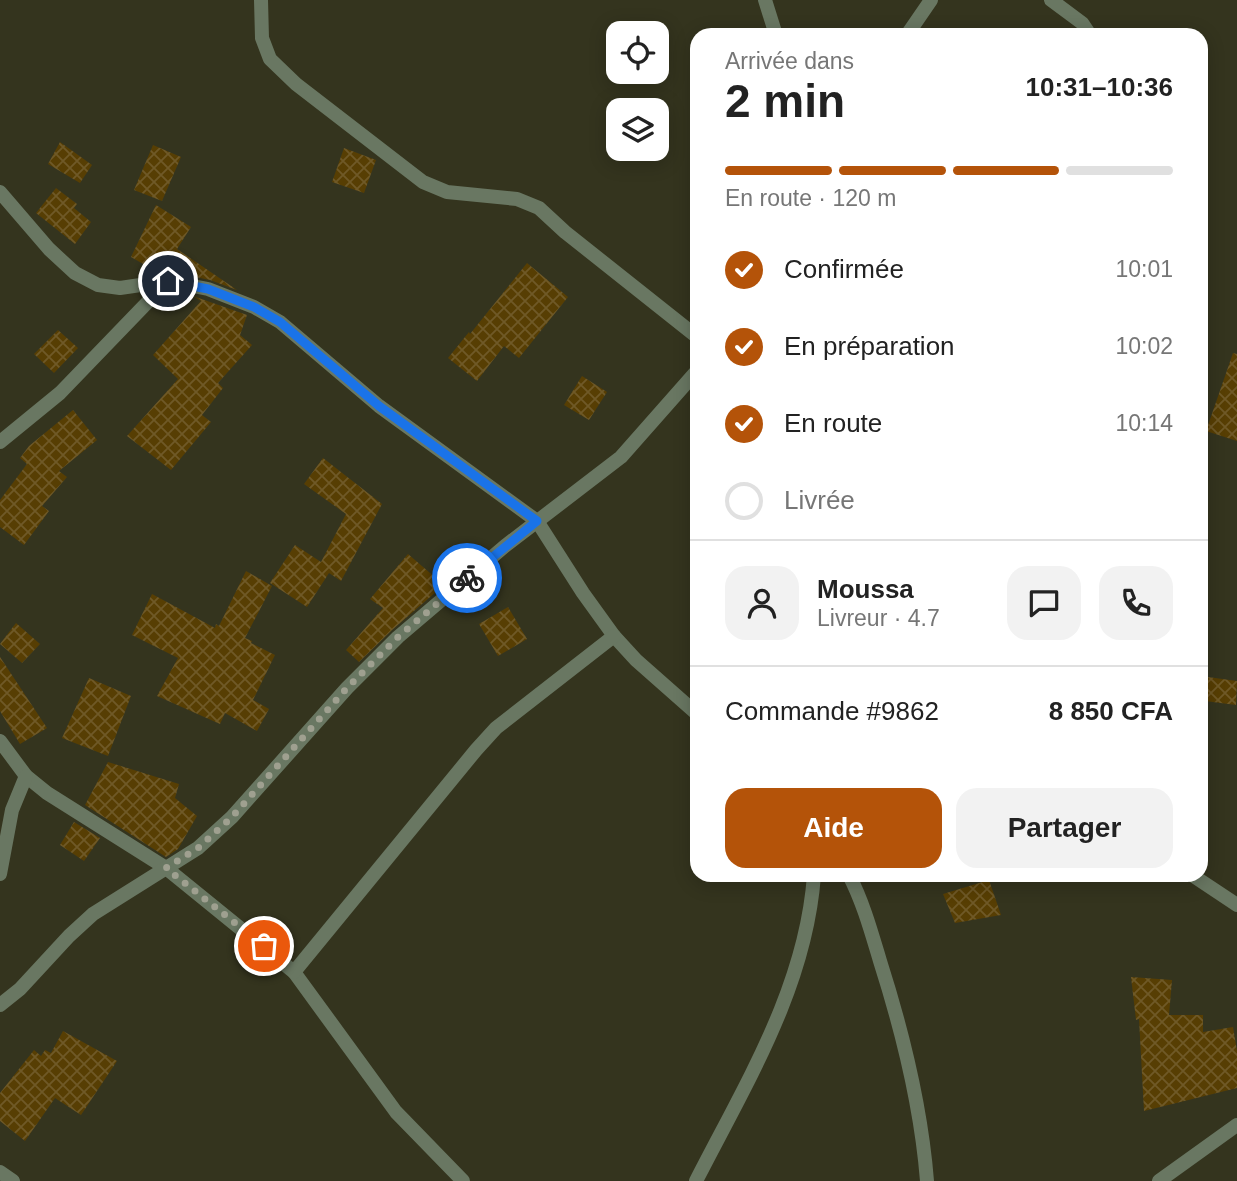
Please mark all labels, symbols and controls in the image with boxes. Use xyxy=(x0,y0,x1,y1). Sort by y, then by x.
map controls xyxy=(606,21,669,161)
button: locate xyxy=(606,21,669,84)
text: Arrivée dans xyxy=(725,48,854,74)
text: 10:31–10:36 xyxy=(1026,72,1173,102)
text: 2 min xyxy=(725,75,845,127)
button: layers xyxy=(606,98,669,161)
text: En route · 120 m xyxy=(725,185,896,211)
pin xyxy=(138,251,198,311)
icon: check xyxy=(725,251,763,289)
text: Confirmée xyxy=(784,254,904,284)
text: 10:01 xyxy=(1115,256,1173,282)
icon: home xyxy=(149,262,187,300)
icon: check xyxy=(725,328,763,366)
text: En préparation xyxy=(784,331,955,361)
text: 10:02 xyxy=(1115,333,1173,359)
icon: check xyxy=(725,405,763,443)
text: En route xyxy=(784,408,882,438)
text: 10:14 xyxy=(1115,410,1173,436)
text: Livrée xyxy=(784,485,855,515)
courier xyxy=(432,543,502,613)
icon: bike xyxy=(448,559,486,597)
button: person xyxy=(725,566,799,640)
button: chat xyxy=(1007,566,1081,640)
button: phone xyxy=(1099,566,1173,640)
text: Moussa xyxy=(817,574,914,604)
text: Livreur · 4.7 xyxy=(817,605,940,631)
text: Commande #9862 xyxy=(725,696,939,726)
text: 8 850 CFA xyxy=(1049,696,1173,726)
button: Aide xyxy=(725,788,942,868)
button: Partager xyxy=(956,788,1173,868)
pin xyxy=(234,916,294,976)
icon: bag xyxy=(245,927,283,965)

